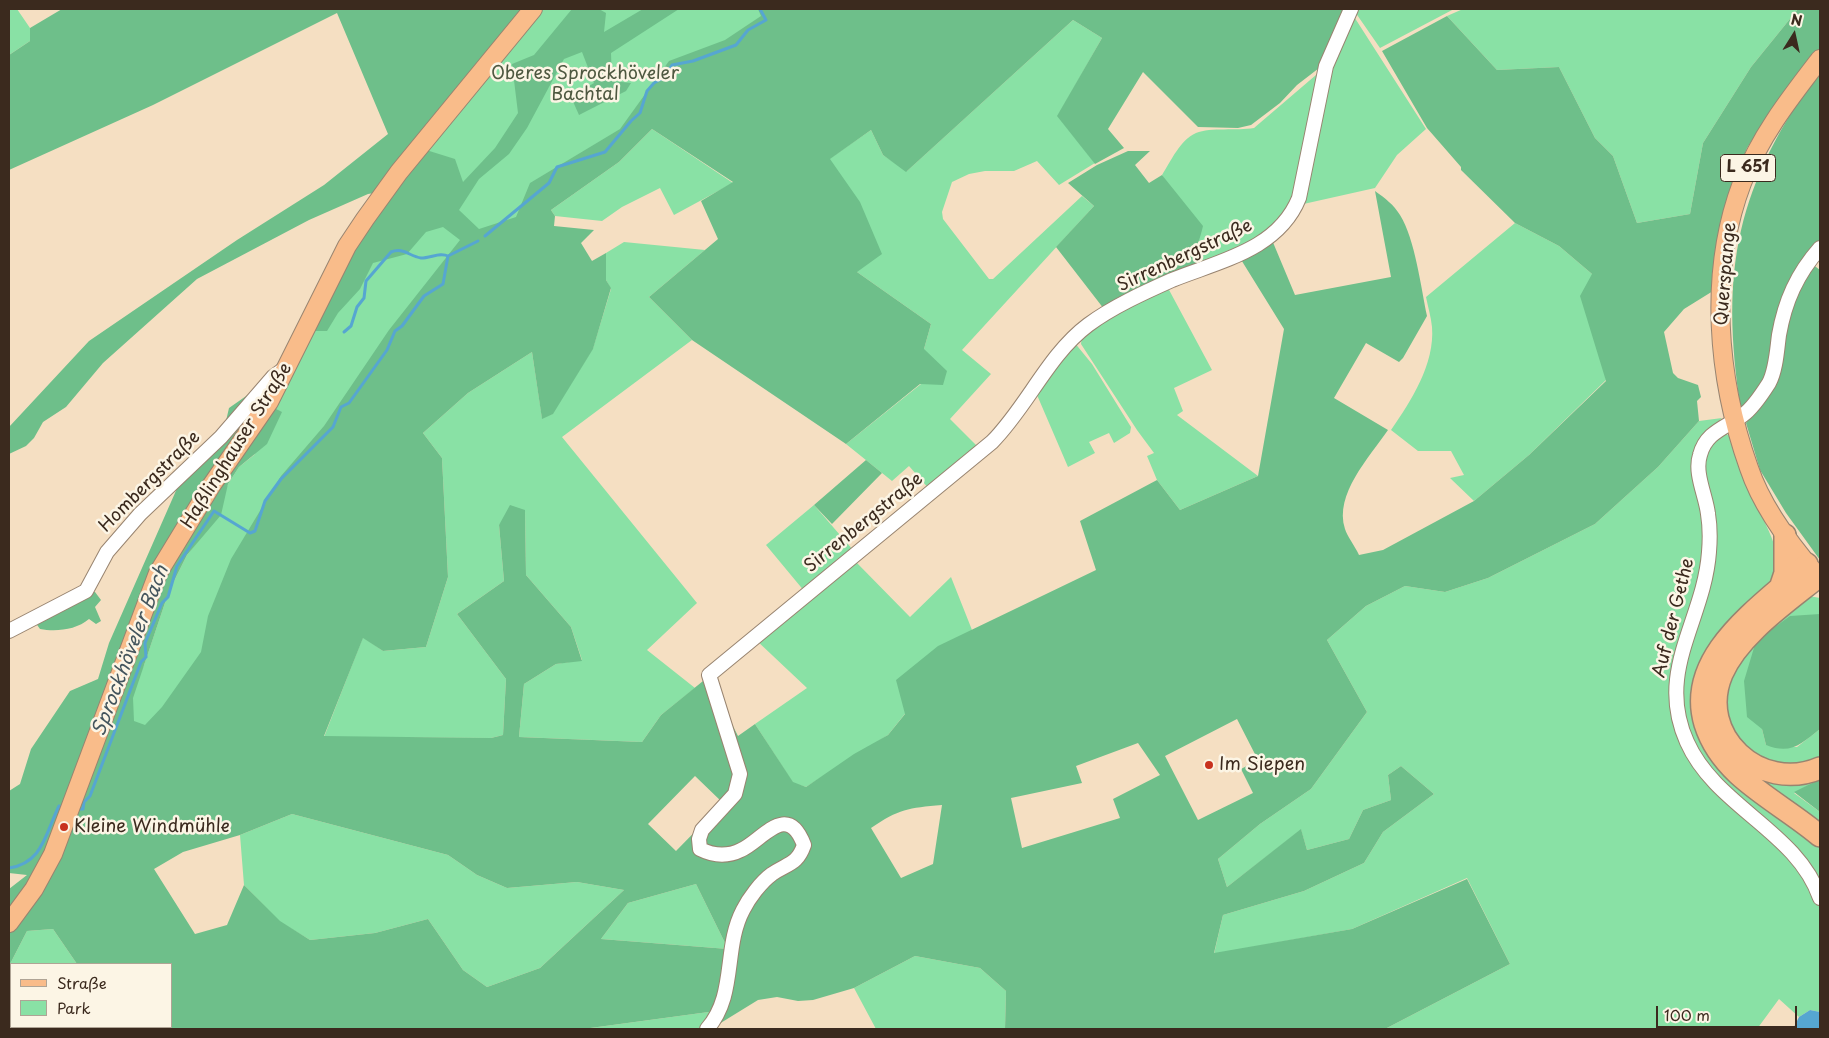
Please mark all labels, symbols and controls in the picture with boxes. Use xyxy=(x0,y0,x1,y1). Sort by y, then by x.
text: N xyxy=(1789,8,1804,31)
north arrow xyxy=(1769,10,1819,60)
park label: Oberes Sprockhöveler Bachtal xyxy=(491,63,679,106)
road number: L 651 xyxy=(1720,154,1776,182)
street label: Sirrenbergstraße xyxy=(1114,215,1256,297)
street label: Querspange xyxy=(1711,221,1741,327)
street label: Haßlinghauser Straße xyxy=(177,359,297,533)
street label: Hombergstraße xyxy=(95,427,205,537)
street label: Sirrenbergstraße xyxy=(800,469,928,577)
street label: Auf der Gethe xyxy=(1649,556,1699,680)
water label: Sprockhöveler Bach xyxy=(88,563,174,739)
place label: Im Siepen xyxy=(1219,754,1305,776)
marker: Im Siepen xyxy=(1203,759,1215,771)
place label: Kleine Windmühle xyxy=(74,816,229,838)
marker: Kleine Windmühle xyxy=(58,821,70,833)
legend xyxy=(10,963,172,1028)
text: Straße xyxy=(57,971,107,994)
text: Park xyxy=(57,996,91,1019)
scale bar xyxy=(1659,996,1800,1028)
text: 100 m xyxy=(1664,1003,1710,1026)

